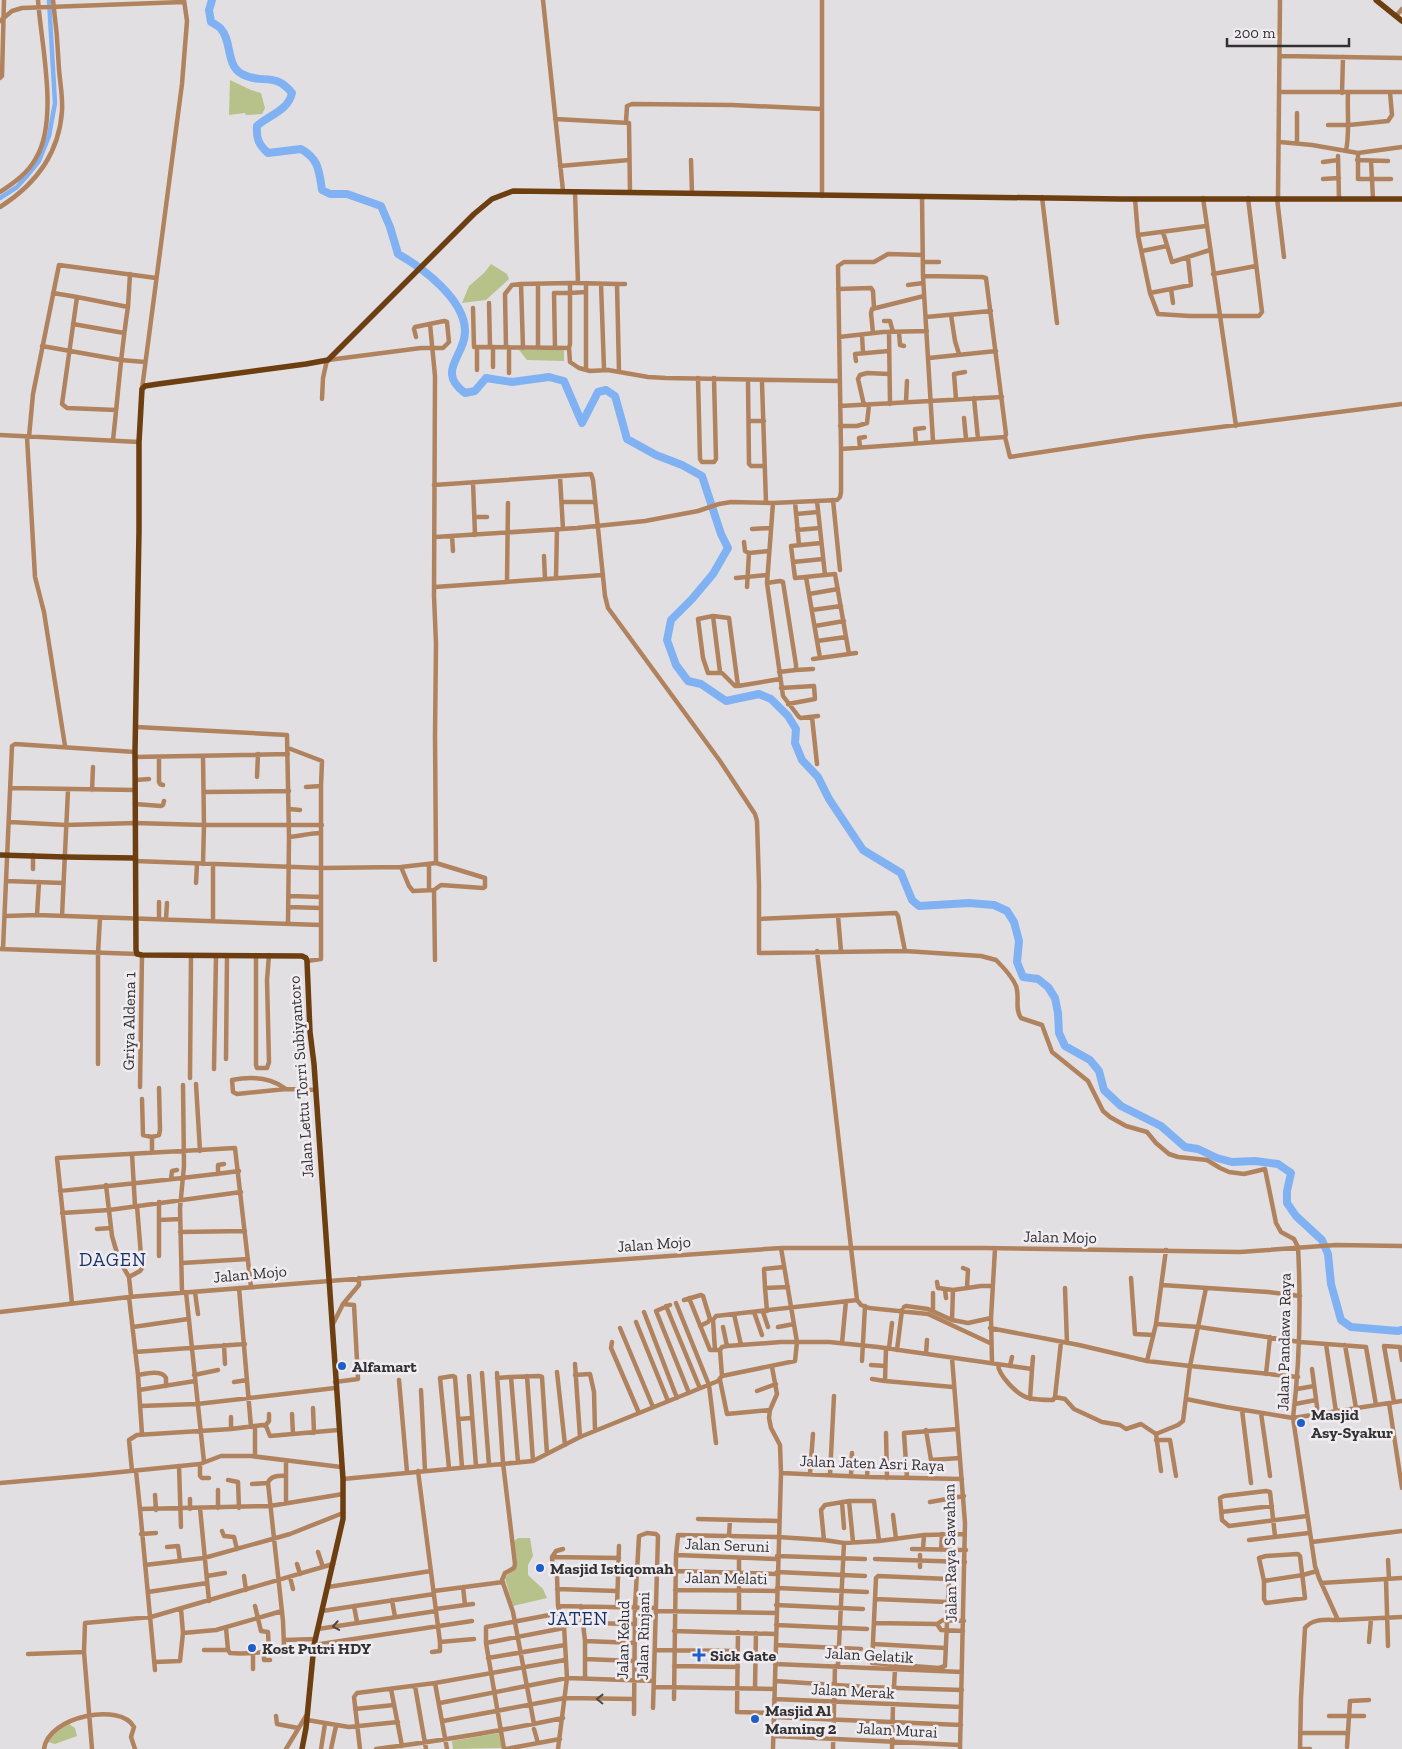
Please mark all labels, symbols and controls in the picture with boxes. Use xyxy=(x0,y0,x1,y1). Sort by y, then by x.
scale bar xyxy=(1227,15,1350,47)
text: 200 m xyxy=(1234,24,1275,42)
street label: Griya Aldena 1 xyxy=(119,971,139,1071)
street label: Jalan Lettu Torri Subiyantoro xyxy=(284,975,318,1179)
street label: Jalan Mojo xyxy=(1023,1227,1097,1247)
street label: Jalan Mojo xyxy=(617,1232,691,1256)
district label: DAGEN xyxy=(79,1248,147,1271)
street label: Jalan Mojo xyxy=(213,1261,287,1287)
street label: Jalan Pandawa Raya xyxy=(1273,1272,1295,1411)
place label: Alfamart xyxy=(352,1357,417,1376)
marker: Alfamart xyxy=(336,1360,348,1372)
place label: Masjid Asy-Syakur xyxy=(1311,1405,1393,1442)
marker: Masjid Asy-Syakur xyxy=(1295,1417,1307,1429)
street label: Jalan Jaten Asri Raya xyxy=(799,1451,945,1475)
street label: Jalan Raya Sawahan xyxy=(939,1483,961,1622)
street label: Jalan Seruni xyxy=(684,1534,770,1556)
place label: Masjid Istiqomah xyxy=(550,1559,674,1578)
marker: Masjid Istiqomah xyxy=(534,1562,546,1574)
street label: Jalan Melati xyxy=(684,1568,768,1588)
street label: Jalan Rinjani xyxy=(633,1591,653,1680)
street label: Jalan Kelud xyxy=(613,1600,633,1680)
district label: JATEN xyxy=(547,1607,609,1630)
one-way arrow xyxy=(332,1620,341,1630)
place label: Kost Putri HDY xyxy=(262,1639,372,1658)
marker: Kost Putri HDY xyxy=(246,1642,258,1654)
street label: Jalan Gelatik xyxy=(824,1643,914,1667)
place label: Sick Gate xyxy=(710,1646,776,1665)
marker: Sick Gate xyxy=(692,1648,706,1662)
street label: Jalan Merak xyxy=(811,1679,896,1703)
one-way arrow xyxy=(595,1693,603,1704)
place label: Masjid Al Maming 2 xyxy=(765,1701,837,1738)
marker: Masjid Al Maming 2 xyxy=(749,1713,761,1725)
street label: Jalan Murai xyxy=(856,1718,938,1742)

